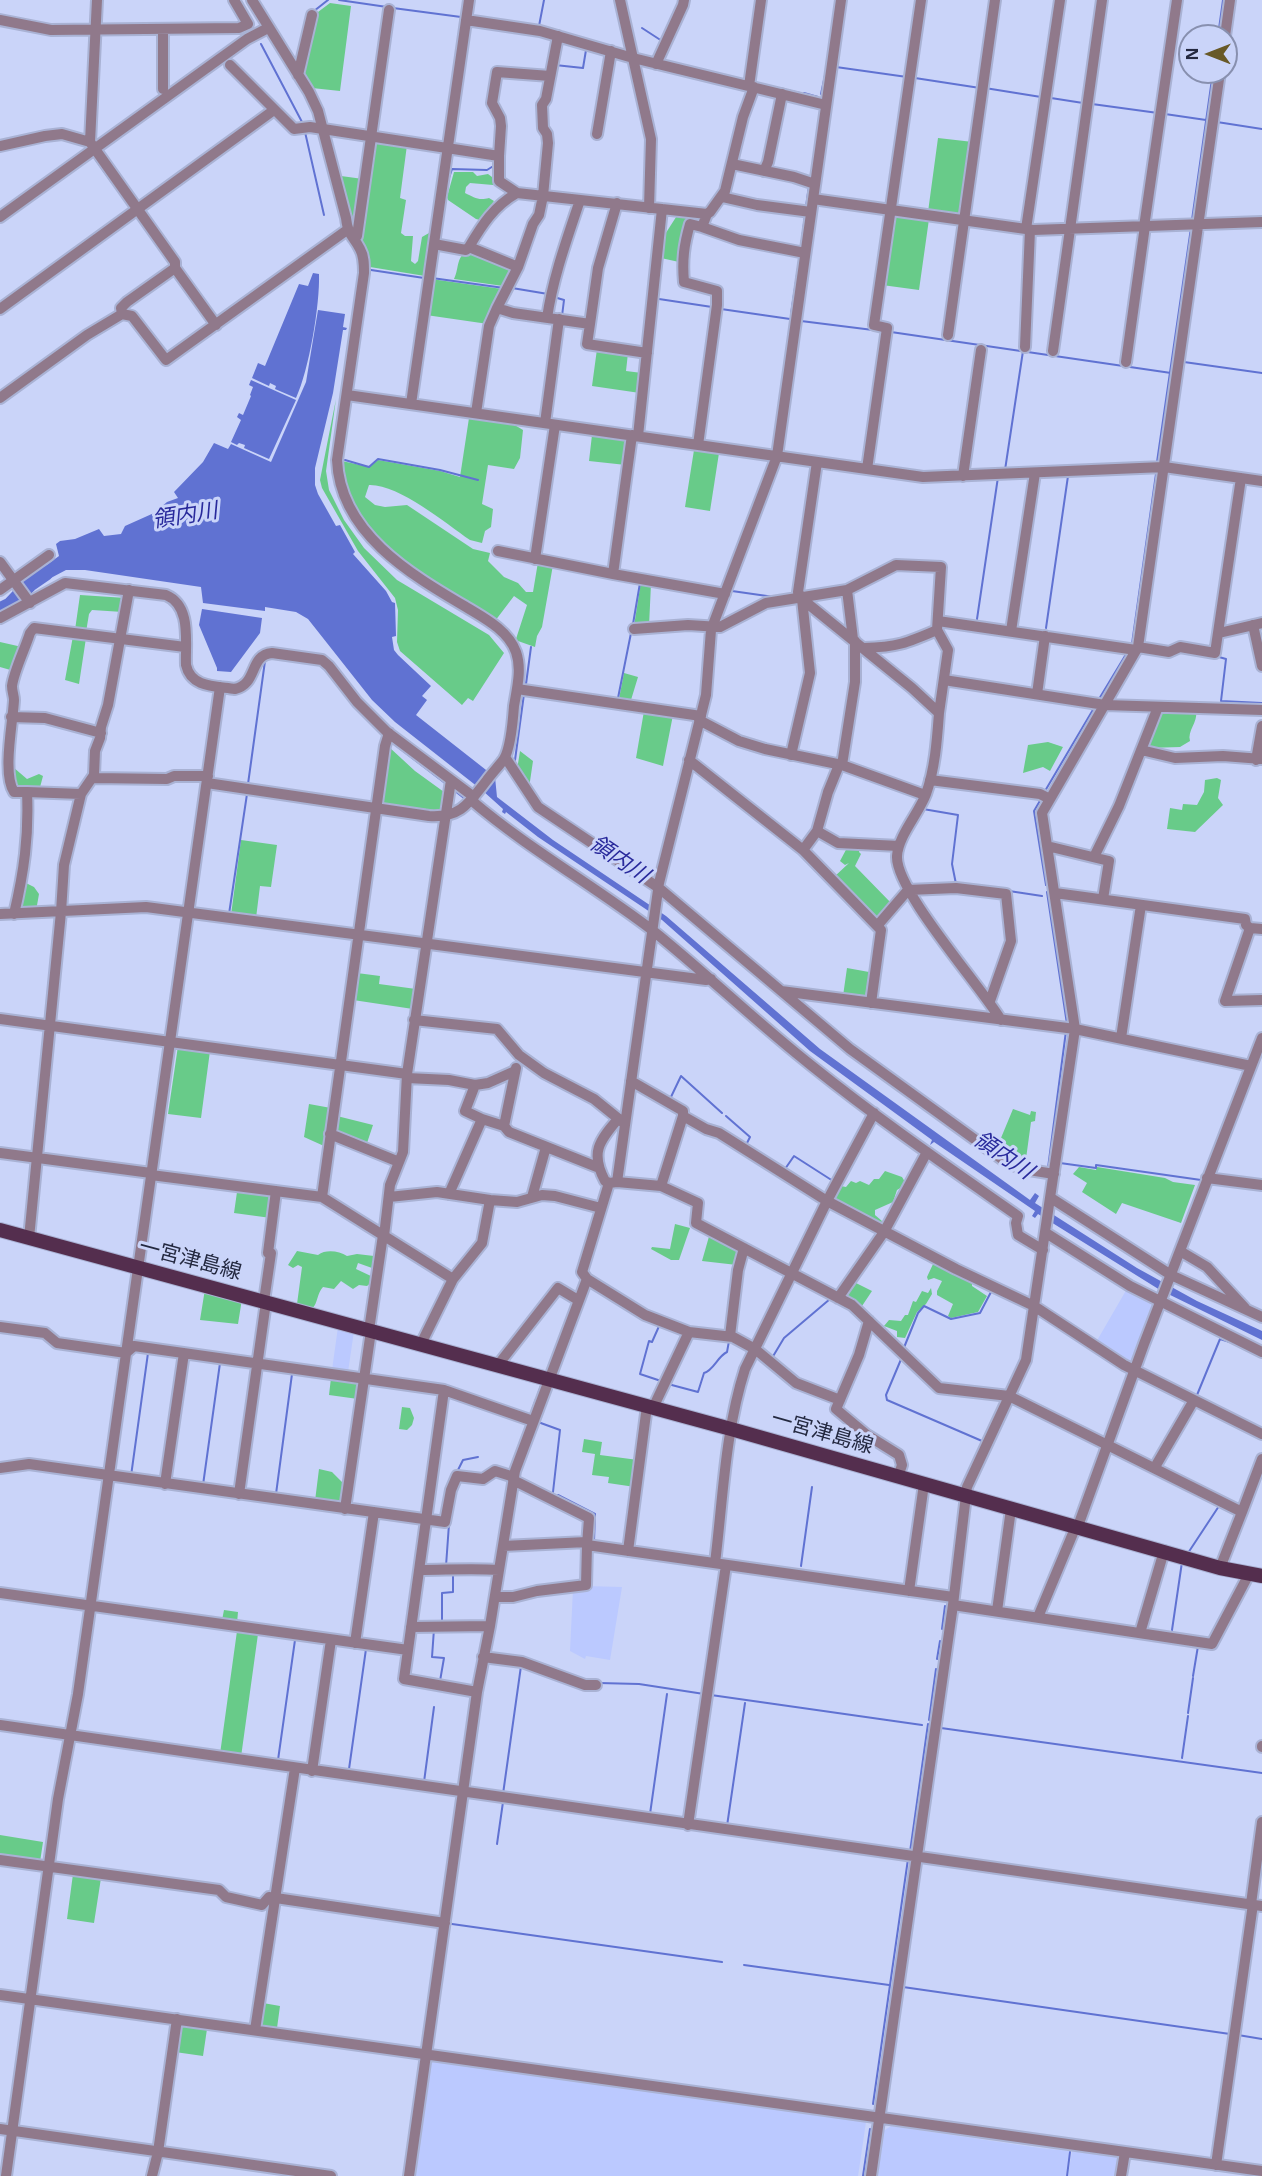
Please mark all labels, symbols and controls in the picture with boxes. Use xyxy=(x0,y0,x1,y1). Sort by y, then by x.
north arrow xyxy=(1178,24,1238,84)
text: N xyxy=(1181,48,1203,61)
water label: 領内川 xyxy=(150,498,220,534)
water label: 領内川 xyxy=(584,831,654,889)
water label: 領内川 xyxy=(968,1127,1038,1185)
street label: 一宮津島線 xyxy=(136,1234,244,1286)
street label: 一宮津島線 xyxy=(768,1406,876,1460)

